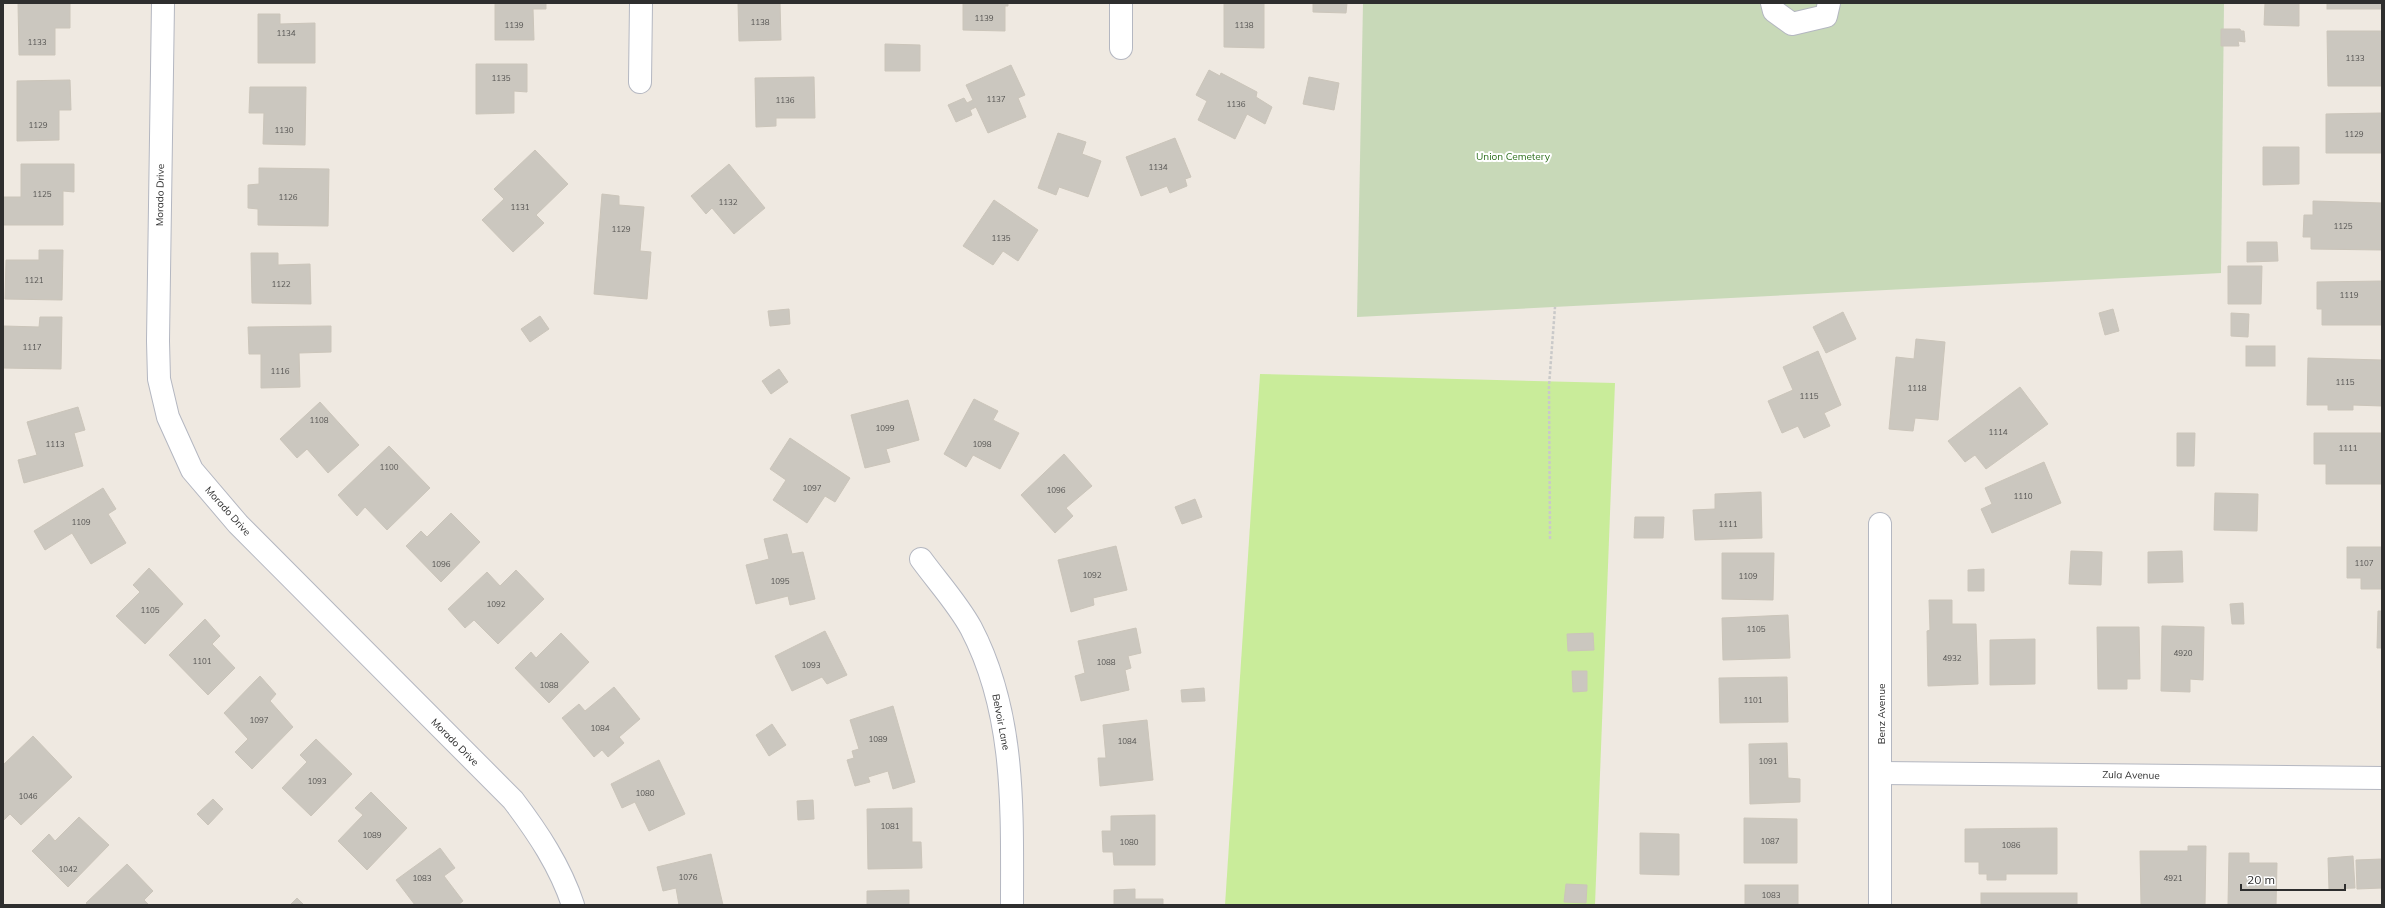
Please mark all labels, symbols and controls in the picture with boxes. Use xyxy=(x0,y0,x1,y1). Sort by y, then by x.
house number: 1139 xyxy=(974,13,994,23)
house number: 1138 xyxy=(750,17,770,27)
house number: 1139 xyxy=(504,20,524,30)
house number: 1138 xyxy=(1234,20,1254,30)
house number: 1134 xyxy=(276,28,296,38)
house number: 1133 xyxy=(27,37,47,47)
house number: 1133 xyxy=(2345,53,2365,63)
house number: 1135 xyxy=(491,73,511,83)
house number: 1137 xyxy=(986,94,1006,104)
house number: 1136 xyxy=(775,95,795,105)
house number: 1136 xyxy=(1226,99,1246,109)
house number: 1129 xyxy=(28,120,48,130)
house number: 1130 xyxy=(274,125,294,135)
house number: 1129 xyxy=(2344,129,2364,139)
park label: Union Cemetery xyxy=(1476,150,1551,163)
house number: 1134 xyxy=(1148,162,1168,172)
street label: Morado Drive xyxy=(153,164,167,226)
house number: 1125 xyxy=(32,189,52,199)
house number: 1126 xyxy=(278,192,298,202)
house number: 1132 xyxy=(718,197,738,207)
house number: 1131 xyxy=(510,202,530,212)
house number: 1125 xyxy=(2333,221,2353,231)
house number: 1129 xyxy=(611,224,631,234)
house number: 1135 xyxy=(991,233,1011,243)
house number: 1121 xyxy=(24,275,44,285)
house number: 1122 xyxy=(271,279,291,289)
house number: 1119 xyxy=(2339,290,2359,300)
house number: 1117 xyxy=(22,342,42,352)
house number: 1116 xyxy=(270,366,290,376)
house number: 1115 xyxy=(2335,377,2355,387)
house number: 1118 xyxy=(1907,383,1927,393)
house number: 1115 xyxy=(1799,391,1819,401)
house number: 1108 xyxy=(309,415,329,425)
house number: 1099 xyxy=(875,423,895,433)
house number: 1114 xyxy=(1988,427,2008,437)
house number: 1113 xyxy=(45,439,65,449)
house number: 1098 xyxy=(972,439,992,449)
house number: 1111 xyxy=(2338,443,2358,453)
house number: 1100 xyxy=(379,462,399,472)
street label: Morado Drive xyxy=(202,483,254,539)
house number: 1097 xyxy=(802,483,822,493)
house number: 1096 xyxy=(1046,485,1066,495)
house number: 1110 xyxy=(2013,491,2033,501)
house number: 1109 xyxy=(71,517,91,527)
house number: 1111 xyxy=(1718,519,1738,529)
house number: 1107 xyxy=(2354,558,2374,568)
house number: 1096 xyxy=(431,559,451,569)
house number: 1092 xyxy=(1082,570,1102,580)
house number: 1109 xyxy=(1738,571,1758,581)
house number: 1095 xyxy=(770,576,790,586)
house number: 1092 xyxy=(486,599,506,609)
house number: 1105 xyxy=(140,605,160,615)
house number: 1105 xyxy=(1746,624,1766,634)
house number: 4920 xyxy=(2173,648,2193,658)
house number: 4932 xyxy=(1942,653,1962,663)
house number: 1101 xyxy=(192,656,212,666)
house number: 1088 xyxy=(1096,657,1116,667)
house number: 1093 xyxy=(801,660,821,670)
house number: 1088 xyxy=(539,680,559,690)
street label: Benz Avenue xyxy=(1875,684,1888,744)
street label: Belvoir Lane xyxy=(989,693,1013,751)
house number: 1101 xyxy=(1743,695,1763,705)
house number: 1097 xyxy=(249,715,269,725)
street label: Morado Drive xyxy=(428,715,482,769)
house number: 1084 xyxy=(590,723,610,733)
house number: 1089 xyxy=(868,734,888,744)
house number: 1084 xyxy=(1117,736,1137,746)
house number: 1091 xyxy=(1758,756,1778,766)
street label: Zula Avenue xyxy=(2102,768,2160,782)
house number: 1093 xyxy=(307,776,327,786)
house number: 1080 xyxy=(635,788,655,798)
house number: 1046 xyxy=(18,791,38,801)
house number: 1081 xyxy=(880,821,900,831)
house number: 1089 xyxy=(362,830,382,840)
house number: 1087 xyxy=(1760,836,1780,846)
house number: 1080 xyxy=(1119,837,1139,847)
house number: 1086 xyxy=(2001,840,2021,850)
house number: 1042 xyxy=(58,864,78,874)
scale bar xyxy=(2241,866,2345,892)
house number: 1076 xyxy=(678,872,698,882)
text: 20 m xyxy=(2247,872,2275,887)
house number: 1083 xyxy=(412,873,432,883)
house number: 4921 xyxy=(2163,873,2183,883)
house number: 1083 xyxy=(1761,890,1781,900)

